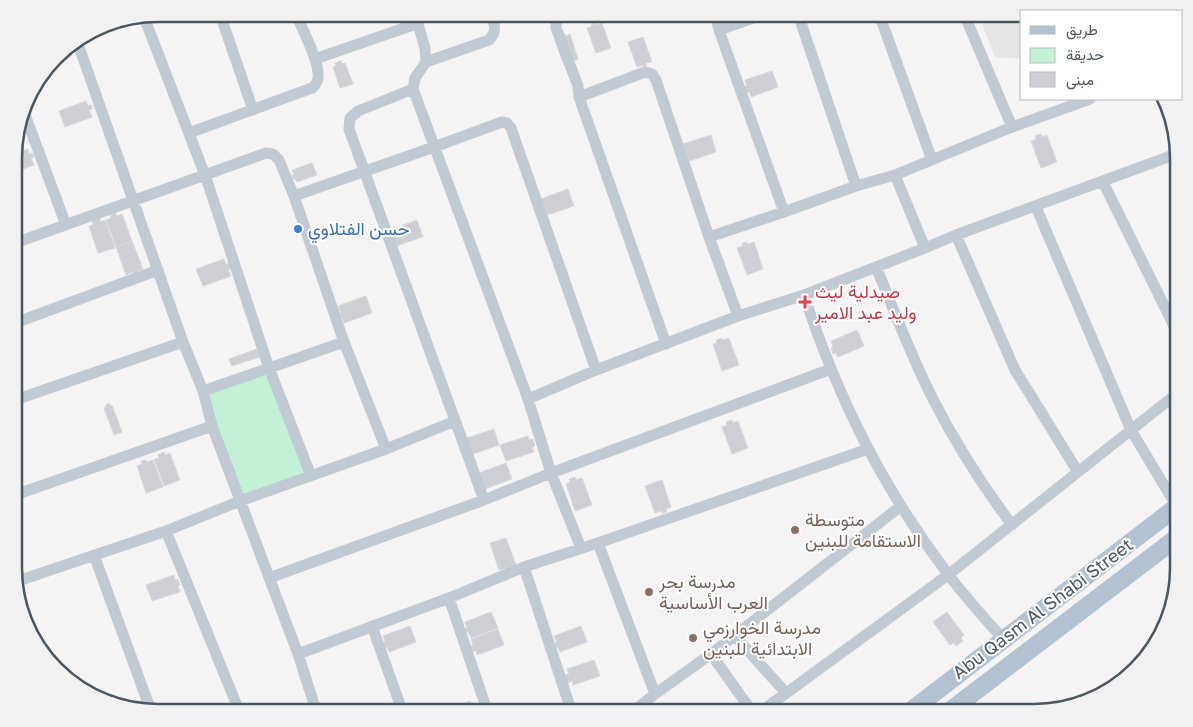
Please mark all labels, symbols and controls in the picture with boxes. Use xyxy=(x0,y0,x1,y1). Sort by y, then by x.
legend xyxy=(1020,10,1183,100)
text: طريق xyxy=(1066,20,1098,40)
text: حديقة xyxy=(1066,45,1104,64)
text: مبنى xyxy=(1066,70,1094,90)
place label: حسن الفتلاوي xyxy=(308,217,410,244)
marker: حسن الفتلاوي xyxy=(292,223,304,235)
place label: صيدلية ليث وليد عبد الامير xyxy=(814,280,917,324)
marker: صيدلية ليث وليد عبد الامير xyxy=(799,296,811,308)
place label: متوسطة الاستقامة للبنين xyxy=(805,508,921,552)
marker: متوسطة الاستقامة للبنين xyxy=(789,524,801,536)
street label: Abu Qasm Al Shabi Street xyxy=(948,533,1137,683)
place label: مدرسة بحر العرب الأساسية xyxy=(658,570,768,614)
marker: مدرسة بحر العرب الأساسية xyxy=(643,586,655,598)
place label: مدرسة الخوارزمي الابتدائية للبنين xyxy=(703,616,821,660)
marker: مدرسة الخوارزمي الابتدائية للبنين xyxy=(687,632,699,644)

